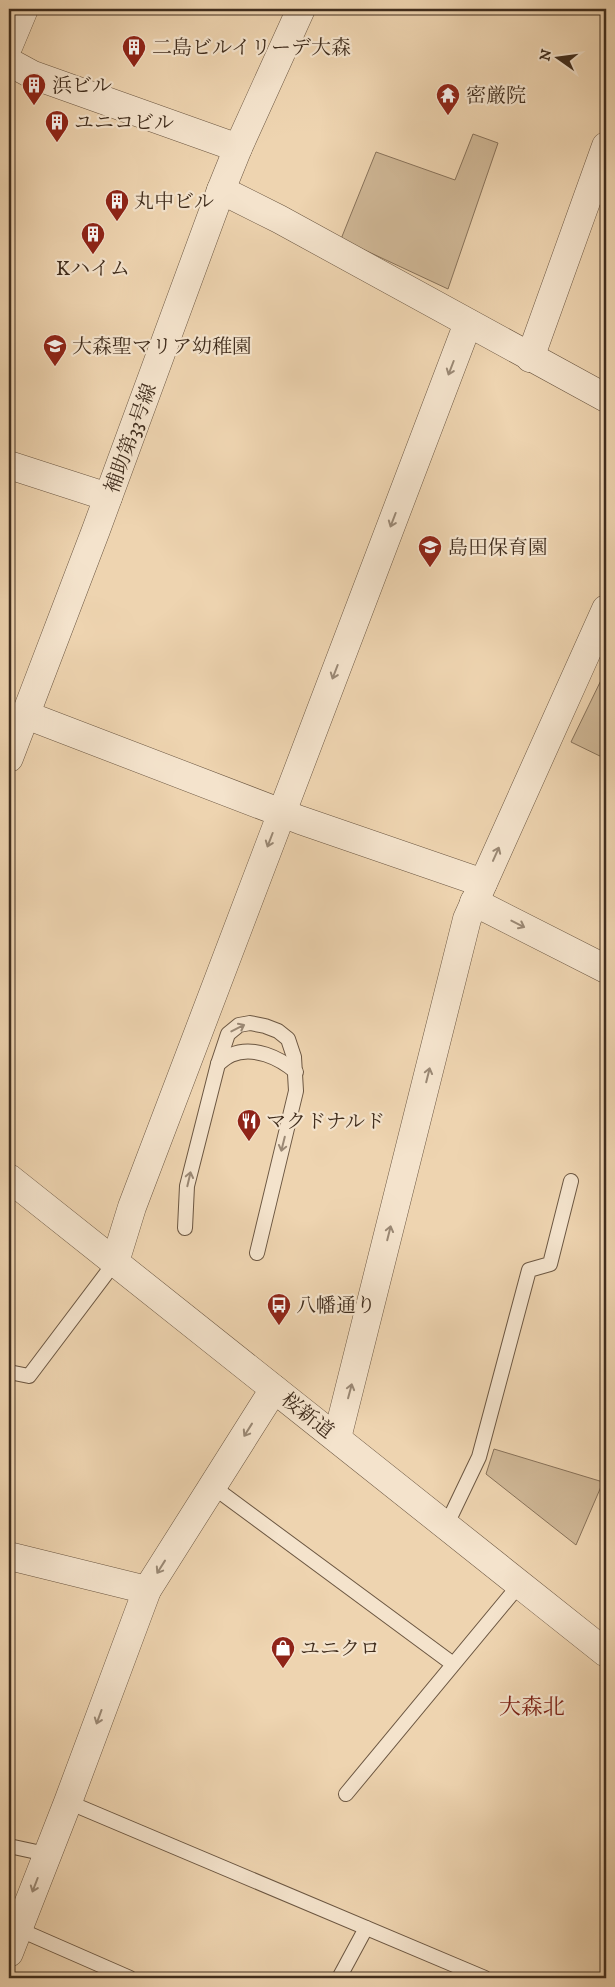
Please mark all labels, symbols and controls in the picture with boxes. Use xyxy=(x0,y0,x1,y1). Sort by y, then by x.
north arrow xyxy=(532,32,582,82)
building icon: 二島ビルイリーデ大森 xyxy=(121,34,147,68)
place label: 二島ビルイリーデ大森 xyxy=(152,36,351,61)
text: N xyxy=(536,47,557,63)
building icon: 浜ビル xyxy=(21,72,47,106)
place label: 浜ビル xyxy=(52,74,112,99)
temple icon: 密厳院 xyxy=(435,82,461,116)
place label: 密厳院 xyxy=(466,84,526,109)
building icon: ユニコビル xyxy=(44,109,70,143)
place label: ユニコビル xyxy=(74,111,174,136)
building icon: 丸中ビル xyxy=(104,188,130,222)
place label: 丸中ビル xyxy=(134,190,214,215)
building icon: Kハイム xyxy=(80,221,106,255)
place label: Kハイム xyxy=(56,257,130,282)
school or university icon: 大森聖マリア幼稚園 xyxy=(42,333,68,367)
place label: 大森聖マリア幼稚園 xyxy=(72,335,252,360)
one-way arrow xyxy=(446,360,455,376)
street label: 補助第33号線 xyxy=(100,380,163,497)
one-way arrow xyxy=(388,512,397,527)
school or university icon: 島田保育園 xyxy=(417,534,443,568)
place label: 島田保育園 xyxy=(448,536,548,561)
one-way arrow xyxy=(330,664,339,679)
one-way arrow xyxy=(265,832,274,847)
one-way arrow xyxy=(492,847,501,862)
one-way arrow xyxy=(510,920,525,929)
one-way arrow xyxy=(230,1023,245,1032)
one-way arrow xyxy=(424,1068,433,1084)
restaurant icon: マクドナルド xyxy=(236,1108,262,1142)
place label: マクドナルド xyxy=(266,1110,385,1135)
one-way arrow xyxy=(278,1135,287,1151)
one-way arrow xyxy=(185,1172,194,1188)
one-way arrow xyxy=(385,1225,394,1241)
bus stop icon: 八幡通り xyxy=(266,1292,292,1326)
place label: 八幡通り xyxy=(296,1294,376,1319)
one-way arrow xyxy=(345,1383,355,1399)
street label: 桜新道 xyxy=(276,1388,338,1445)
one-way arrow xyxy=(243,1422,253,1436)
one-way arrow xyxy=(156,1560,166,1574)
shop icon: ユニクロ xyxy=(270,1635,296,1669)
place label: ユニクロ xyxy=(300,1637,380,1662)
district label: 大森北 xyxy=(499,1694,565,1721)
one-way arrow xyxy=(94,1709,103,1724)
one-way arrow xyxy=(30,1877,39,1892)

